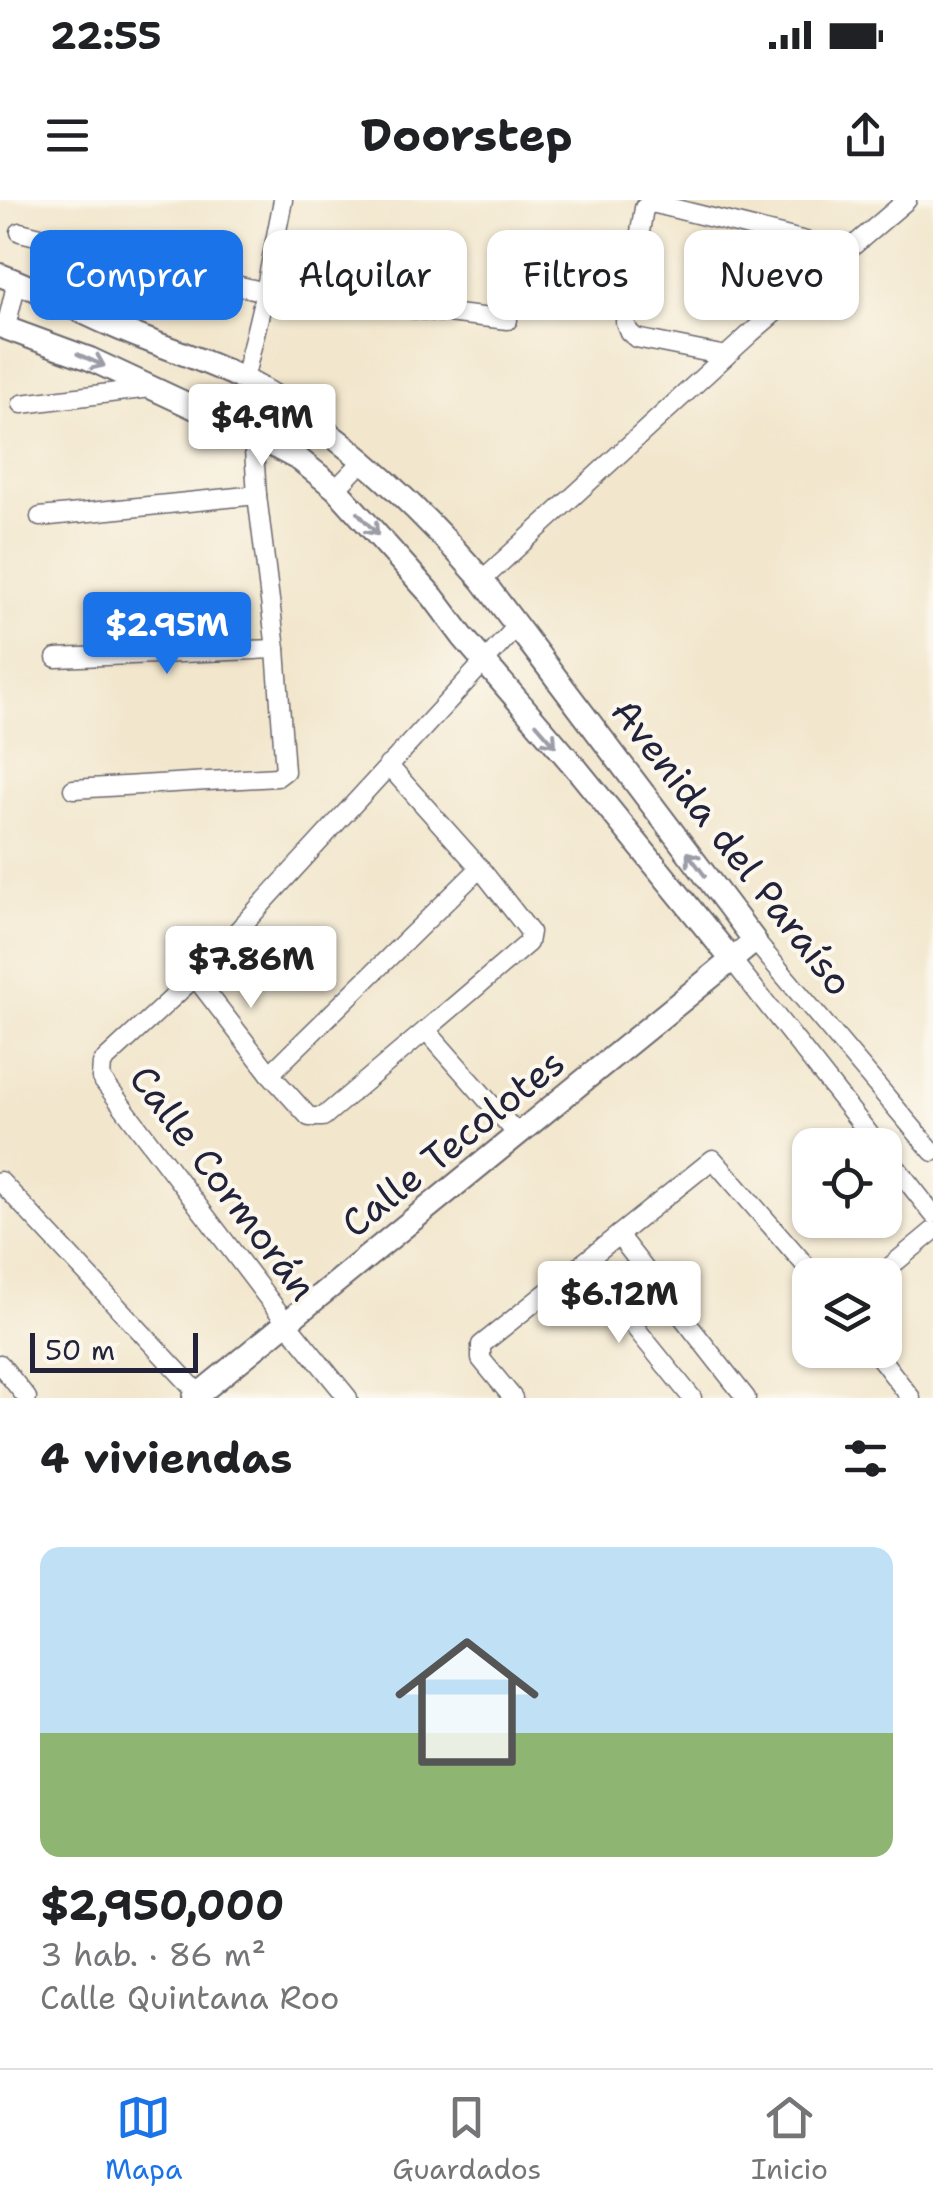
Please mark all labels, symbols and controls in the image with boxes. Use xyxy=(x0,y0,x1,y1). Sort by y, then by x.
text: 22:55 xyxy=(50,10,161,61)
text: Doorstep xyxy=(361,105,572,165)
icon: menu xyxy=(40,108,95,163)
icon: share xyxy=(838,108,893,163)
chip: Comprar xyxy=(30,230,243,320)
chip: Alquilar xyxy=(263,230,467,320)
chip: Filtros xyxy=(487,230,664,320)
chip: Nuevo xyxy=(684,230,859,320)
one-way arrow xyxy=(75,352,106,370)
pin: $4.9M xyxy=(192,384,332,469)
text: $4.9M xyxy=(211,395,313,438)
one-way arrow xyxy=(356,511,379,536)
pin: $2.95M xyxy=(86,592,248,677)
text: $2.95M xyxy=(105,603,229,646)
street label: Avenida del Paraíso xyxy=(600,687,865,1006)
one-way arrow xyxy=(535,721,557,747)
one-way arrow xyxy=(686,851,707,878)
pin: $7.86M xyxy=(170,926,332,1011)
text: $7.86M xyxy=(187,937,315,980)
street label: Calle Tecolotes xyxy=(330,1037,575,1248)
street label: Calle Cormorán xyxy=(118,1055,329,1311)
map controls xyxy=(792,1128,902,1368)
button: locate xyxy=(792,1128,902,1238)
button: layers xyxy=(792,1258,902,1368)
pin: $6.12M xyxy=(538,1261,700,1346)
text: $6.12M xyxy=(560,1272,678,1315)
scale bar xyxy=(30,1328,198,1372)
text: 50 m xyxy=(45,1331,115,1369)
text: 4 viviendas xyxy=(40,1430,292,1486)
icon: filters xyxy=(838,1431,893,1486)
icon: home xyxy=(377,1612,557,1792)
text: $2,950,000 xyxy=(40,1877,284,1933)
text: 3 hab. · 86 m² xyxy=(40,1933,266,1976)
text: Calle Quintana Roo xyxy=(40,1976,340,2019)
tab: Mapa xyxy=(105,2090,182,2188)
tab: Guardados xyxy=(392,2090,541,2188)
tab: Inicio xyxy=(751,2090,828,2188)

